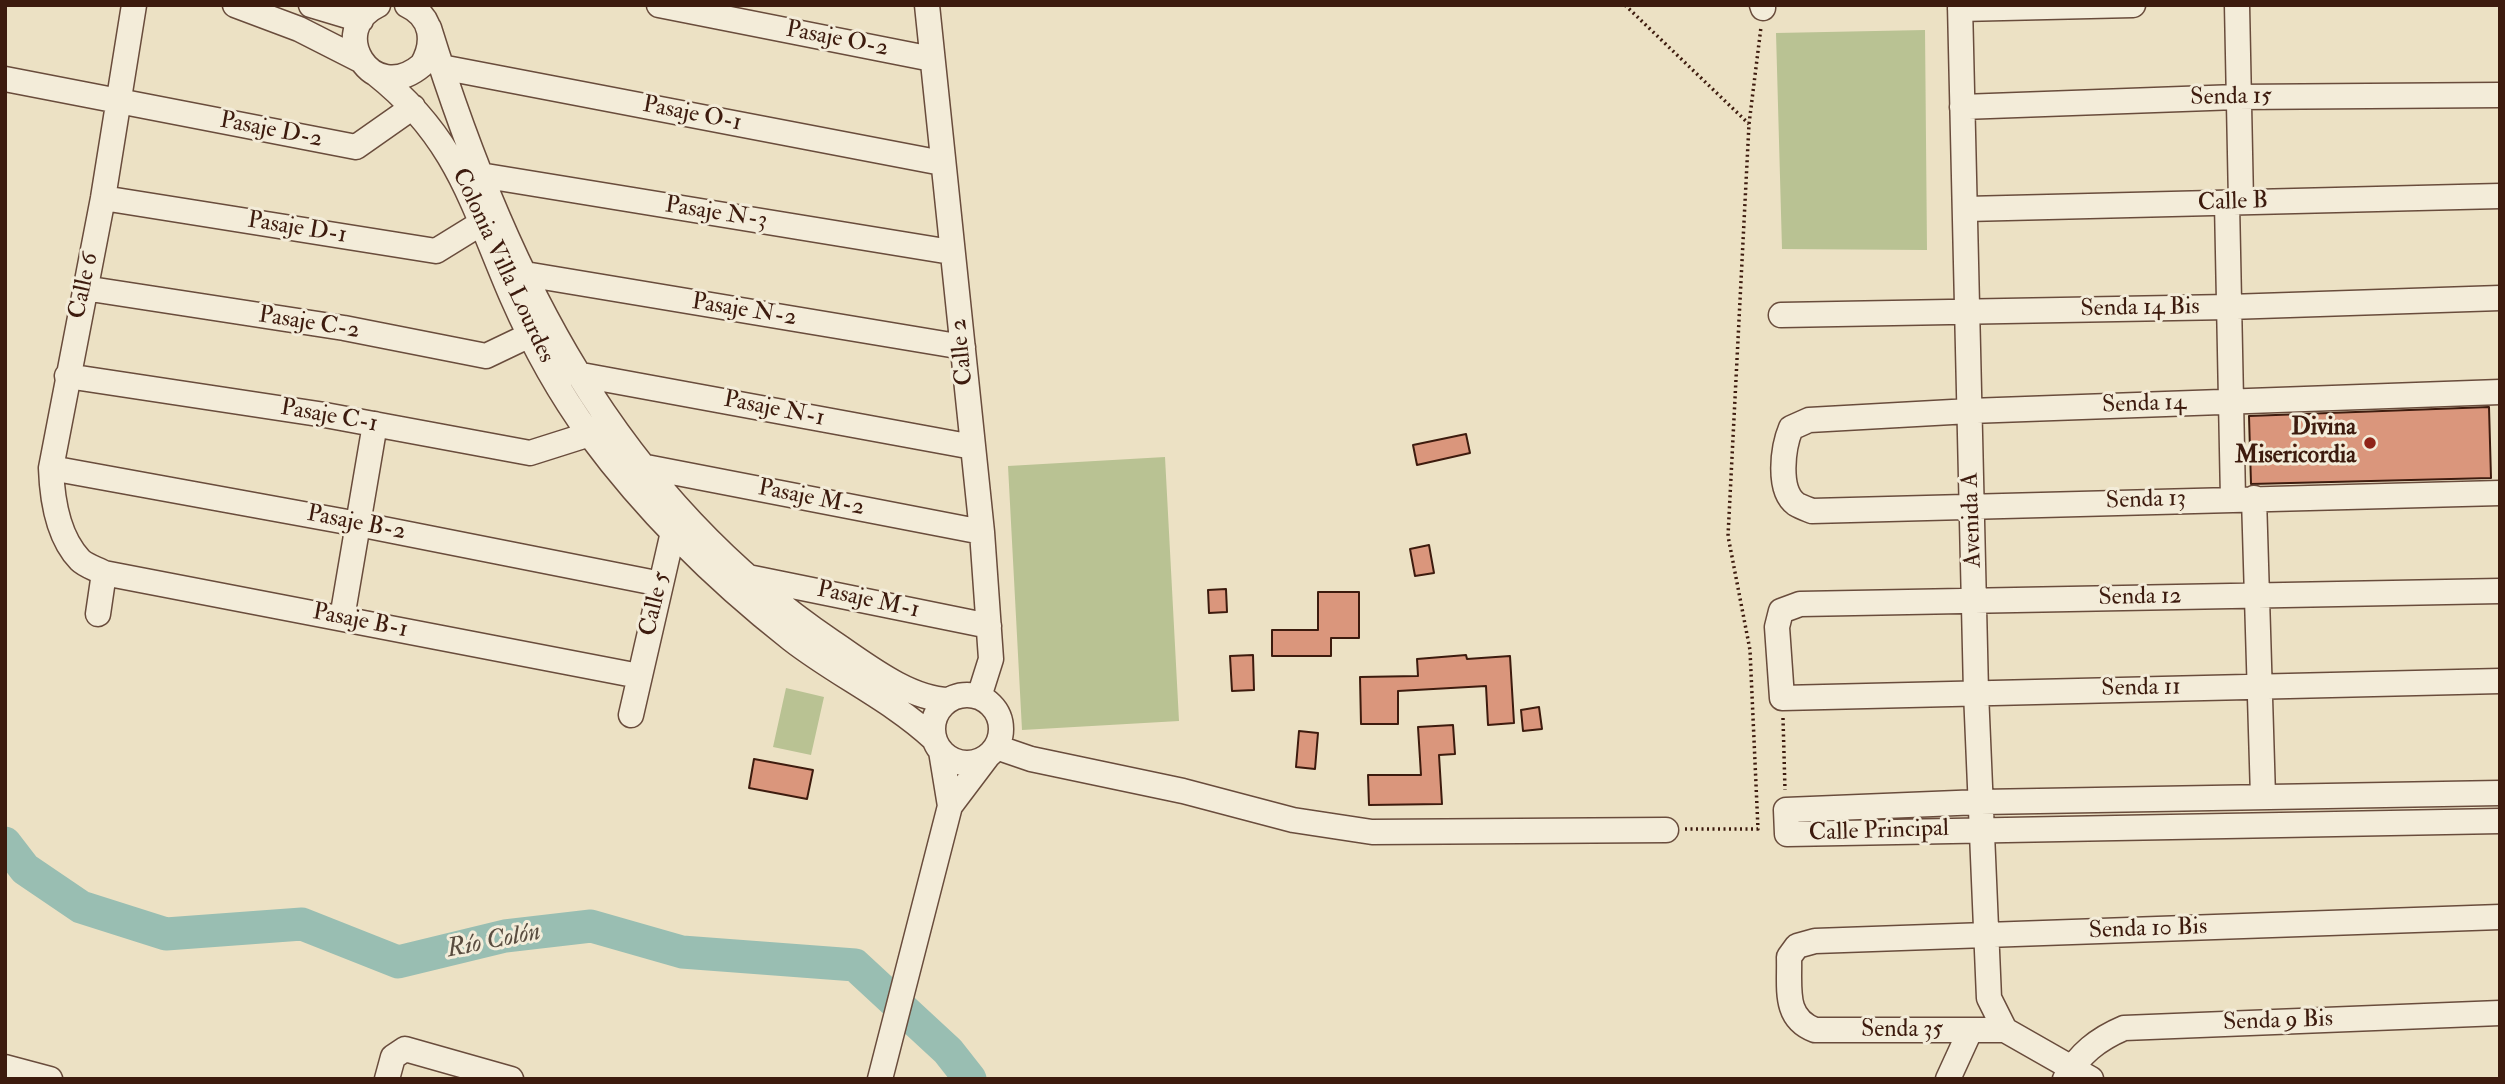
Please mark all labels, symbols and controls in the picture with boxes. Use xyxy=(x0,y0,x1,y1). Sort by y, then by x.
street label: Pasaje O-2 xyxy=(783,16,891,64)
street label: Senda 15 xyxy=(2190,83,2272,113)
street label: Pasaje O-1 xyxy=(640,91,744,139)
street label: Pasaje D-2 xyxy=(217,107,325,155)
street label: Colonia Villa Lourdes xyxy=(444,164,560,368)
street label: Calle B xyxy=(2197,187,2269,219)
street label: Pasaje N-3 xyxy=(663,192,769,236)
street label: Pasaje D-1 xyxy=(245,207,349,251)
street label: Calle 6 xyxy=(64,250,106,322)
street label: Pasaje N-2 xyxy=(689,288,799,334)
street label: Senda 14 Bis xyxy=(2080,294,2200,324)
street label: Pasaje C-2 xyxy=(256,302,362,346)
street label: Calle 2 xyxy=(945,317,981,387)
street label: Pasaje N-1 xyxy=(721,386,827,434)
street label: Senda 14 xyxy=(2102,389,2186,421)
street label: Pasaje C-1 xyxy=(278,394,380,440)
place label: Divina Misericordia xyxy=(2235,415,2356,471)
marker: Divina Misericordia xyxy=(2362,435,2378,451)
street label: Avenida A xyxy=(1957,472,1989,568)
street label: Pasaje M-2 xyxy=(755,475,867,523)
street label: Senda 13 xyxy=(2105,485,2187,517)
street label: Pasaje B-2 xyxy=(304,500,408,548)
street label: Calle 5 xyxy=(635,569,677,639)
street label: Pasaje M-1 xyxy=(814,576,922,626)
street label: Senda 12 xyxy=(2098,583,2182,613)
street label: Pasaje B-1 xyxy=(310,599,410,645)
street label: Senda 11 xyxy=(2101,674,2181,704)
street label: Calle Principal xyxy=(1808,815,1950,849)
street label: Senda 10 Bis xyxy=(2088,914,2208,946)
water label: Río Colón xyxy=(445,918,543,966)
street label: Senda 9 Bis xyxy=(2223,1006,2333,1038)
street label: Senda 35 xyxy=(1861,1017,1943,1045)

